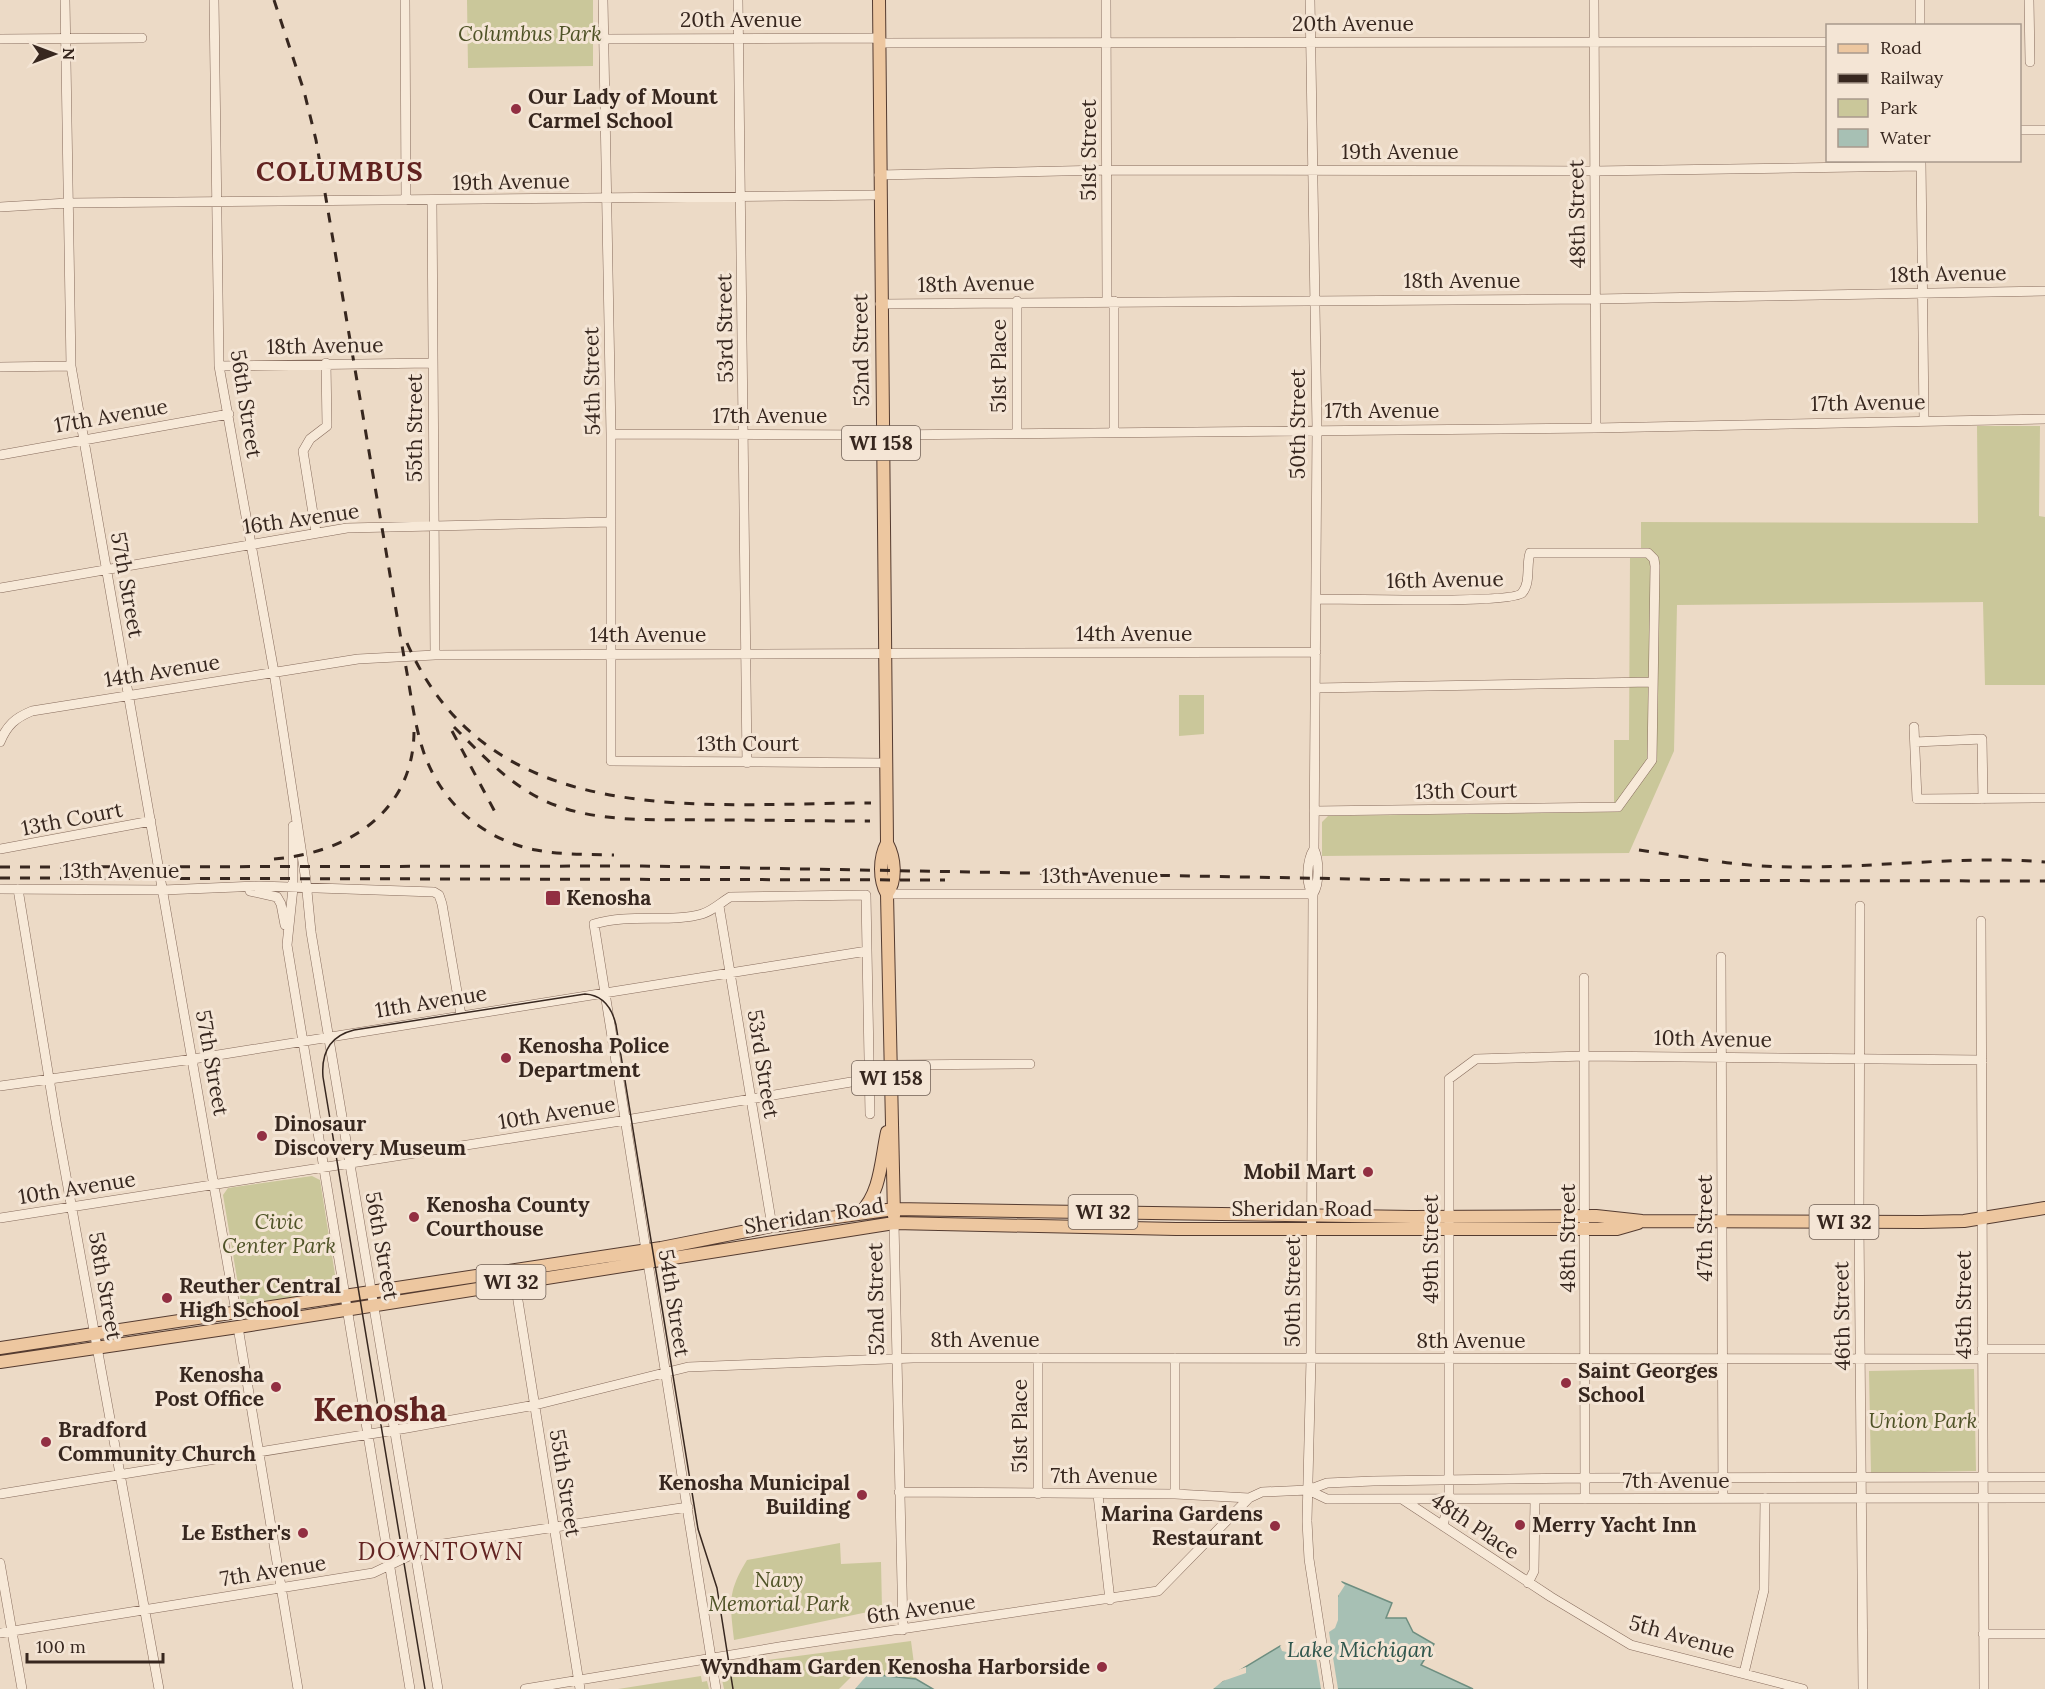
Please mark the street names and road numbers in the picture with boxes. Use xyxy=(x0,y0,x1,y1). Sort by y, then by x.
street label: 20th Avenue xyxy=(680,6,802,33)
street label: 20th Avenue xyxy=(1292,10,1414,37)
street label: 51st Street xyxy=(1075,98,1102,201)
street label: 19th Avenue xyxy=(1341,138,1459,165)
street label: 48th Street xyxy=(1562,158,1591,269)
street label: 19th Avenue xyxy=(452,167,570,196)
street label: 18th Avenue xyxy=(1889,259,2007,288)
street label: 18th Avenue xyxy=(1404,267,1520,294)
street label: 18th Avenue xyxy=(917,269,1035,298)
street label: 53rd Street xyxy=(710,272,739,383)
street label: 52nd Street xyxy=(846,292,875,407)
street label: 51st Place xyxy=(985,319,1012,413)
street label: 54th Street xyxy=(577,326,606,436)
street label: 18th Avenue xyxy=(266,331,384,360)
street label: 56th Street xyxy=(225,348,269,461)
street label: 50th Street xyxy=(1284,368,1311,479)
street label: 55th Street xyxy=(401,373,428,482)
street label: 17th Avenue xyxy=(1810,388,1926,417)
street label: 17th Avenue xyxy=(52,392,170,439)
street label: 17th Avenue xyxy=(1325,397,1439,424)
street label: 17th Avenue xyxy=(713,402,827,429)
road number: WI 158 xyxy=(842,426,920,460)
street label: 16th Avenue xyxy=(241,497,361,540)
street label: 57th Street xyxy=(105,530,150,641)
street label: 16th Avenue xyxy=(1386,565,1504,594)
street label: 14th Avenue xyxy=(1076,620,1192,647)
street label: 14th Avenue xyxy=(590,621,706,648)
street label: 14th Avenue xyxy=(102,648,222,693)
street label: 13th Court xyxy=(697,730,800,757)
street label: 13th Court xyxy=(1415,776,1518,805)
street label: 13th Court xyxy=(19,795,126,842)
street label: 13th Avenue xyxy=(63,857,179,884)
street label: 13th Avenue xyxy=(1042,862,1158,889)
street label: 11th Avenue xyxy=(373,979,489,1024)
street label: 57th Street xyxy=(190,1008,235,1119)
street label: 53rd Street xyxy=(742,1008,786,1121)
street label: 10th Avenue xyxy=(1654,1024,1772,1053)
road number: WI 158 xyxy=(852,1061,930,1095)
street label: 10th Avenue xyxy=(496,1090,617,1135)
street label: 10th Avenue xyxy=(16,1165,137,1210)
street label: 47th Street xyxy=(1691,1174,1718,1281)
street label: 48th Street xyxy=(1554,1183,1581,1292)
street label: 56th Street xyxy=(360,1190,405,1303)
street label: Sheridan Road xyxy=(742,1191,886,1240)
street label: 49th Street xyxy=(1417,1193,1444,1304)
road number: WI 32 xyxy=(1068,1195,1138,1229)
street label: Sheridan Road xyxy=(1231,1195,1373,1222)
road number: WI 32 xyxy=(1810,1205,1878,1239)
street label: 58th Street xyxy=(83,1230,128,1343)
street label: 50th Street xyxy=(1279,1236,1306,1347)
street label: 52nd Street xyxy=(861,1241,890,1356)
street label: 54th Street xyxy=(653,1247,696,1360)
street label: 45th Street xyxy=(1950,1250,1977,1359)
street label: 46th Street xyxy=(1827,1260,1856,1371)
road number: WI 32 xyxy=(476,1265,546,1299)
street label: 8th Avenue xyxy=(930,1326,1040,1353)
street label: 8th Avenue xyxy=(1416,1327,1526,1354)
street label: 51st Place xyxy=(1006,1379,1033,1473)
street label: 55th Street xyxy=(544,1427,587,1540)
street label: 7th Avenue xyxy=(1050,1462,1158,1489)
street label: 7th Avenue xyxy=(1622,1467,1730,1494)
street label: 48th Place xyxy=(1426,1486,1525,1565)
street label: 7th Avenue xyxy=(218,1549,328,1592)
street label: 6th Avenue xyxy=(865,1588,977,1630)
street label: 5th Avenue xyxy=(1626,1609,1738,1665)

